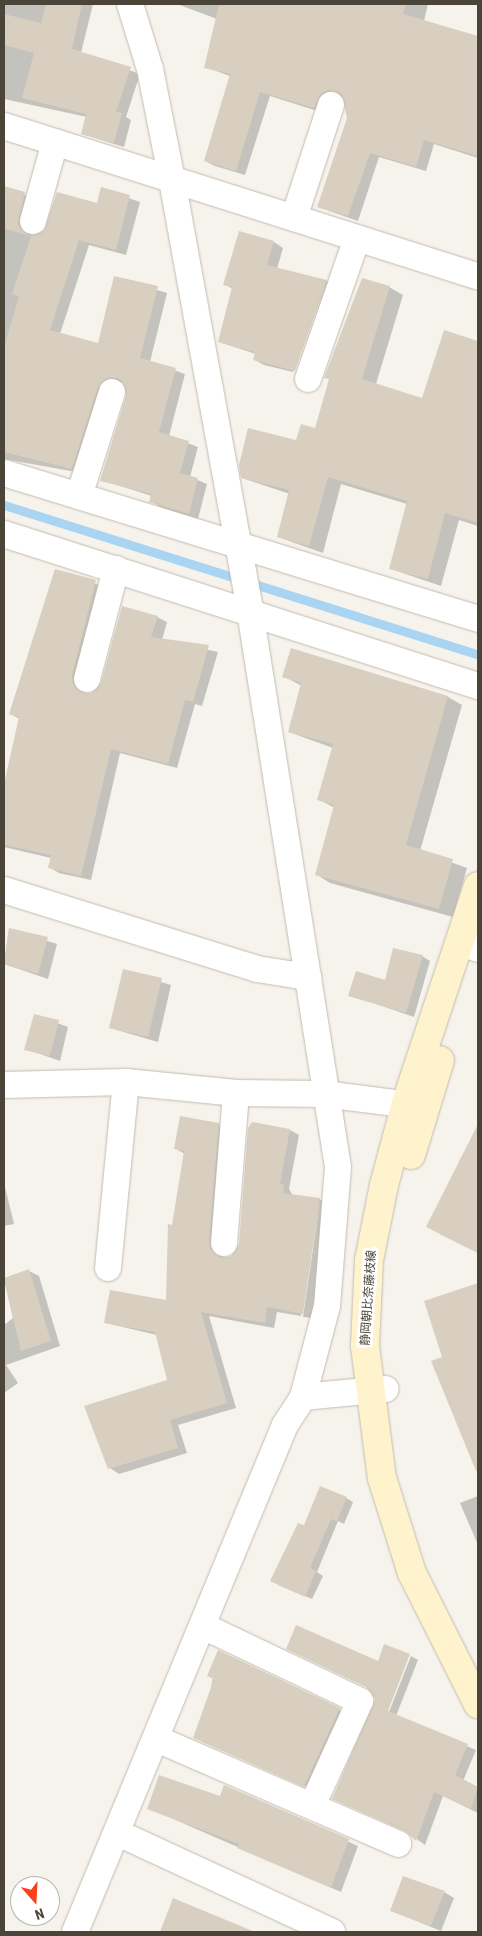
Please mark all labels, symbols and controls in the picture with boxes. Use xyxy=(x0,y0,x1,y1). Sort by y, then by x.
street label: 静岡朝比奈藤枝線 xyxy=(358,1250,380,1346)
north arrow xyxy=(10,1876,60,1926)
text: N xyxy=(33,1905,46,1923)

